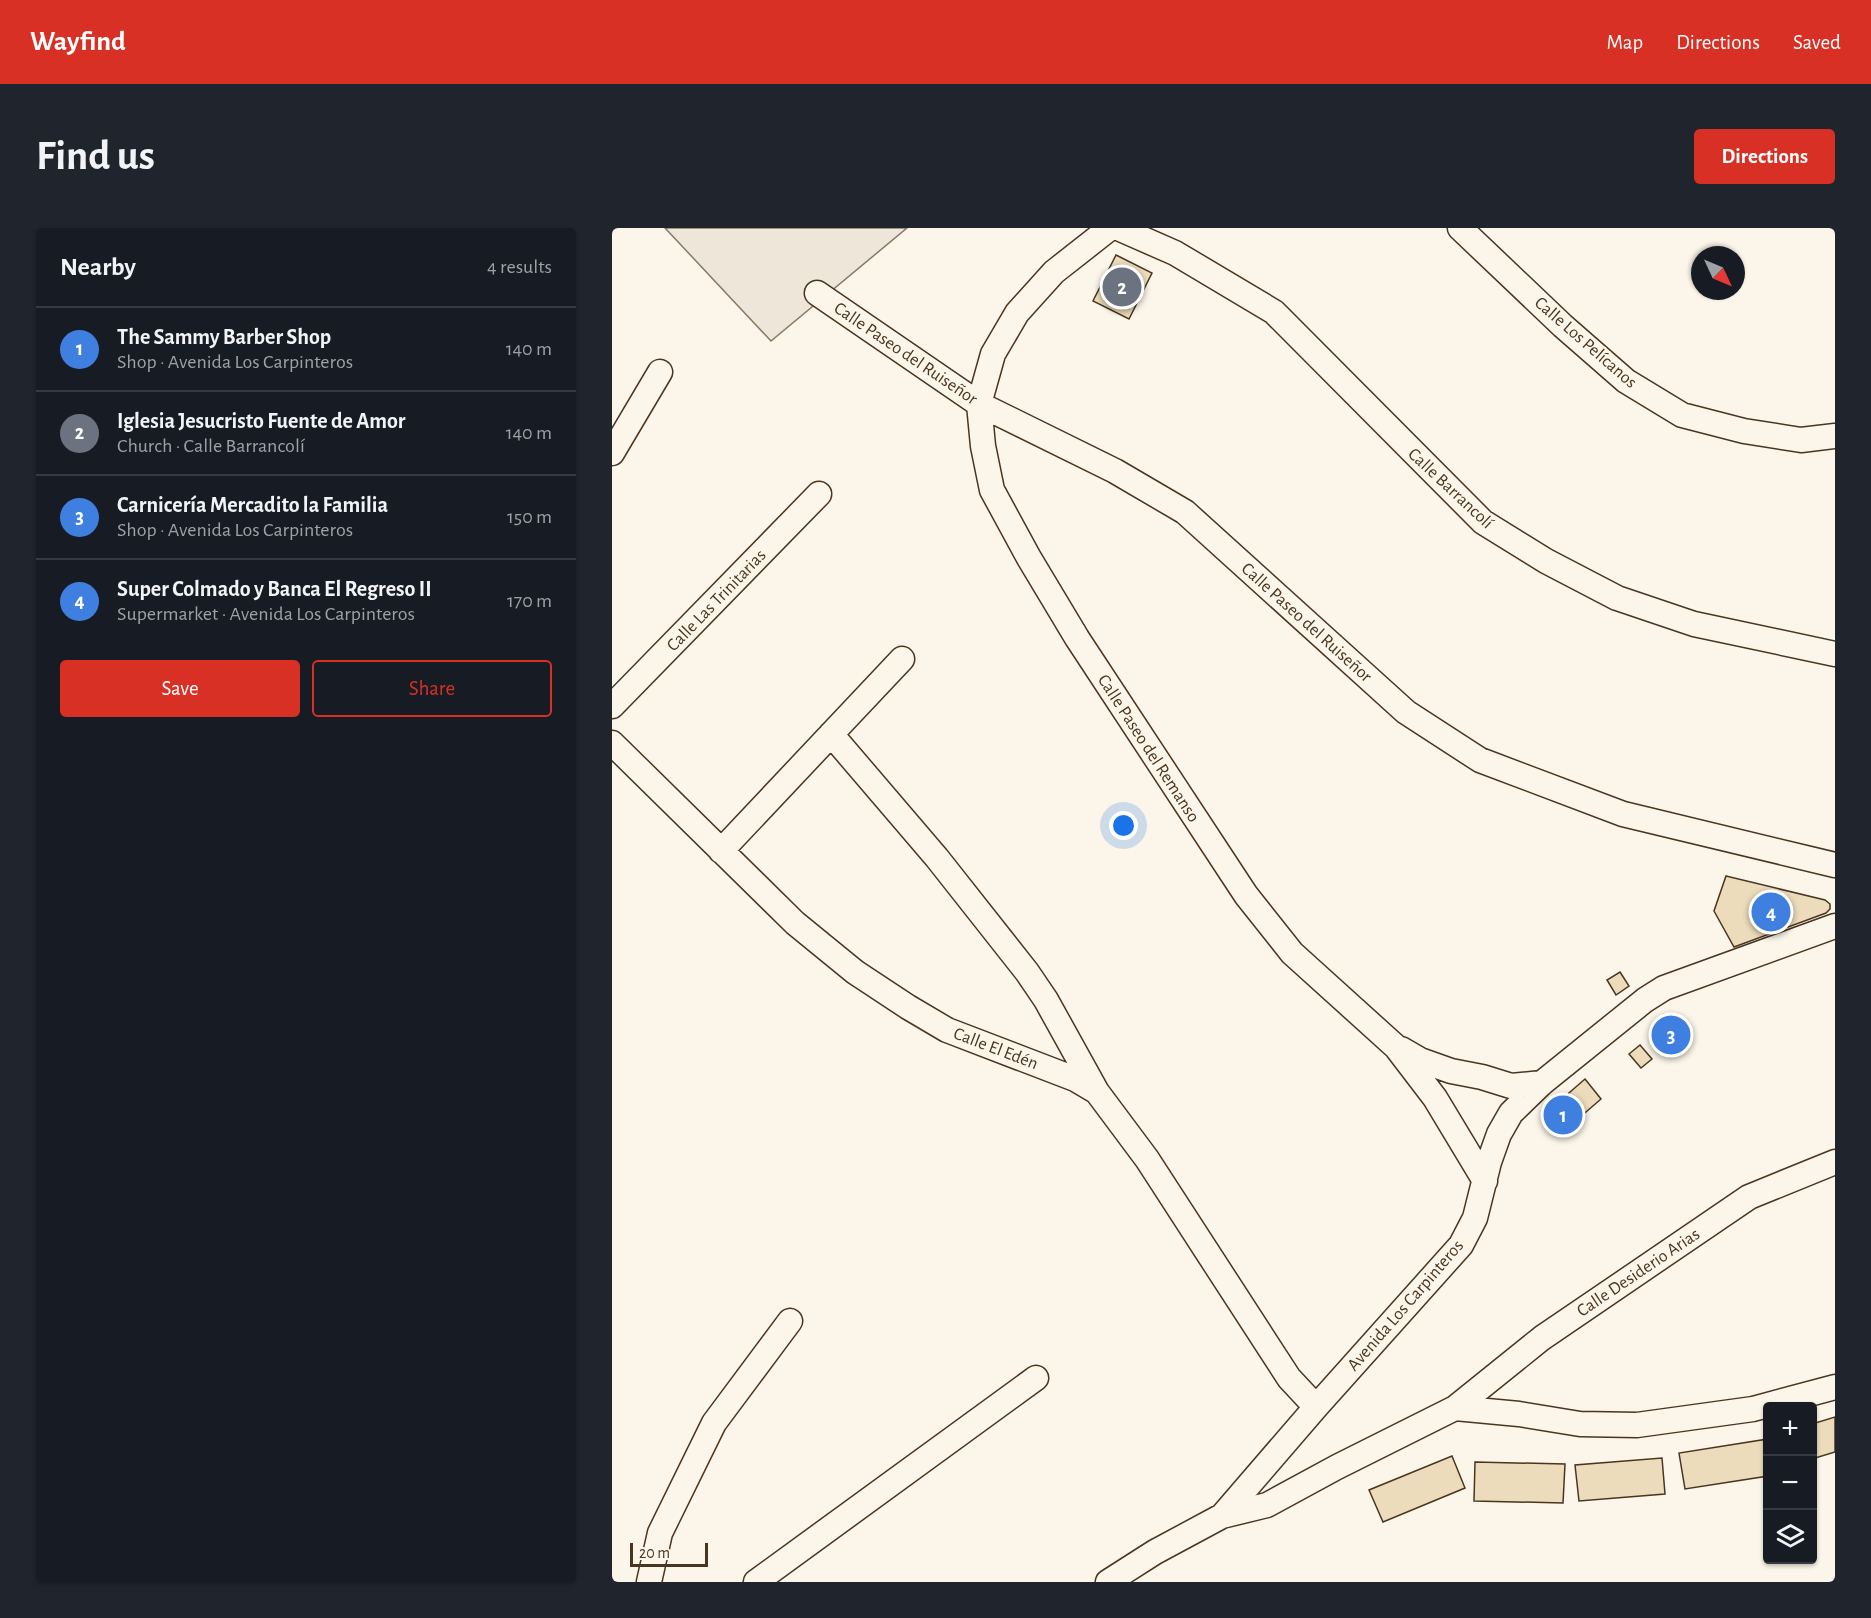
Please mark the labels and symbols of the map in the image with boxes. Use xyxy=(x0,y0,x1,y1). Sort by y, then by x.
north arrow xyxy=(1691,246,1745,300)
pin: 2 xyxy=(1102,264,1142,310)
street label: Calle Los Pelícanos xyxy=(1531,294,1640,392)
street label: Calle Paseo del Ruiseñor xyxy=(830,299,981,409)
street label: Calle Barrancolí xyxy=(1404,445,1497,533)
street label: Calle Las Trinitarias xyxy=(664,546,770,655)
street label: Calle Paseo del Ruiseñor xyxy=(1238,560,1375,686)
street label: Calle Paseo del Remanso xyxy=(1094,672,1203,826)
your location xyxy=(1109,811,1138,840)
pin: 4 xyxy=(1752,890,1790,934)
pin: 3 xyxy=(1652,1012,1690,1058)
street label: Calle El Edén xyxy=(951,1025,1040,1073)
pin: 1 xyxy=(1544,1092,1582,1138)
street label: Calle Desiderio Arias xyxy=(1574,1225,1703,1320)
street label: Avenida Los Carpinteros xyxy=(1344,1237,1467,1375)
scale bar xyxy=(630,1540,708,1568)

